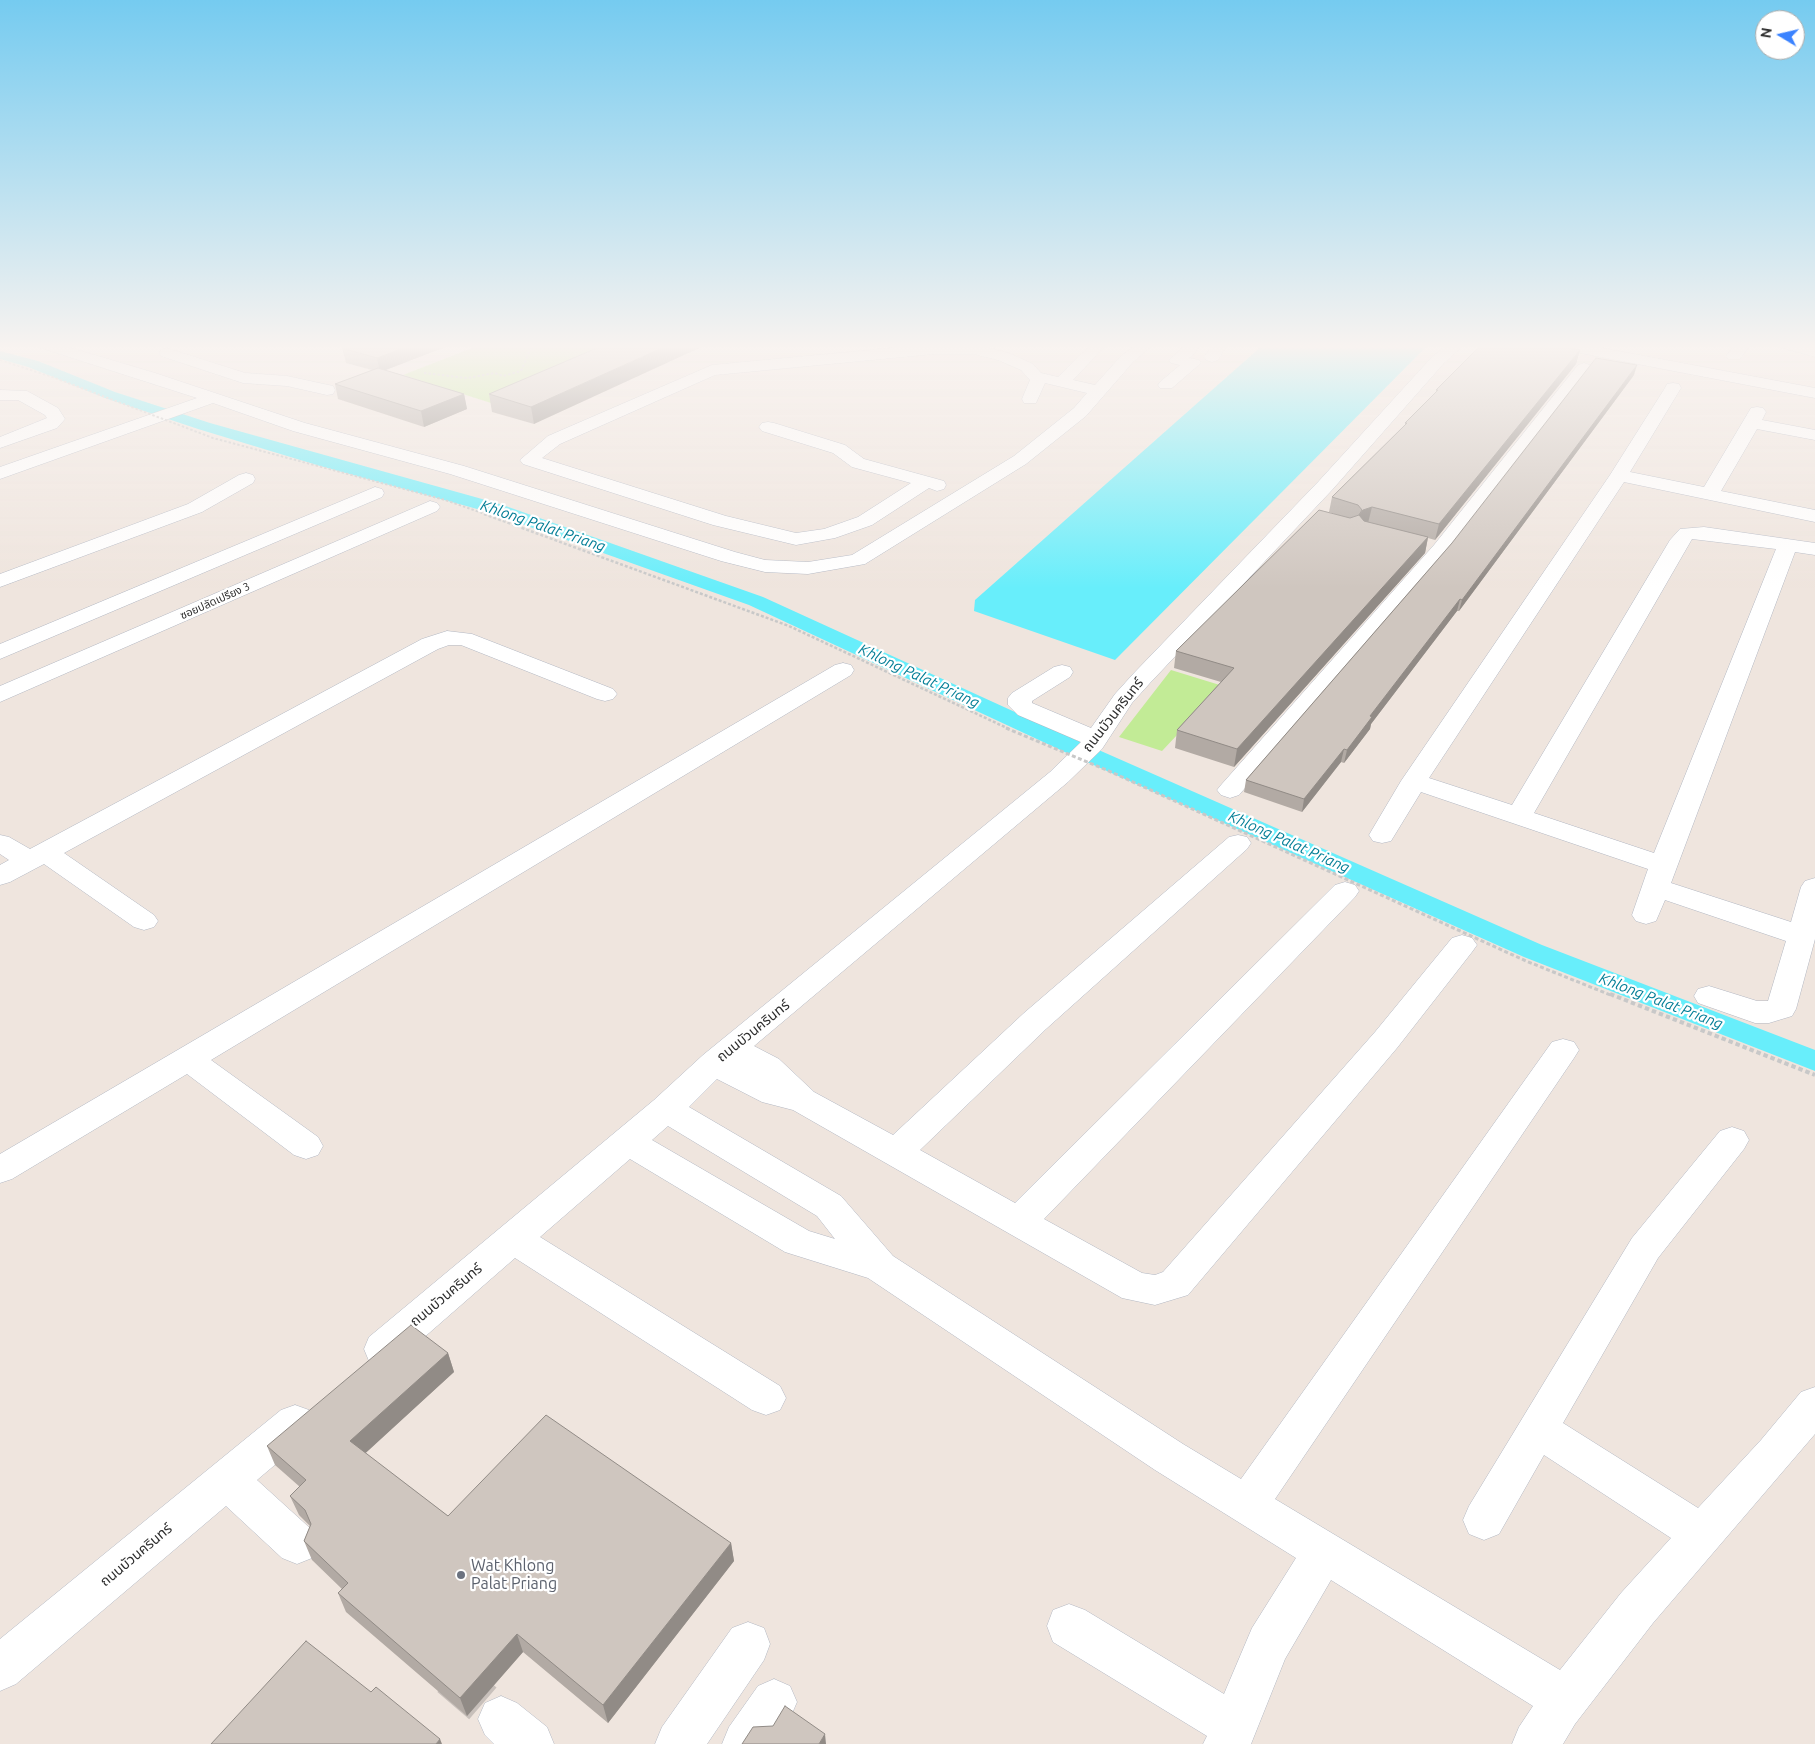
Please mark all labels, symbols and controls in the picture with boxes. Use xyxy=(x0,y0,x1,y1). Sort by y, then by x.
north arrow xyxy=(1755,10,1805,60)
text: N xyxy=(1757,26,1775,39)
water label: Khlong Palat Priang xyxy=(478,496,608,556)
street label: ซอยปลัดเปรียง 3 xyxy=(178,580,252,622)
water label: Khlong Palat Priang xyxy=(856,640,982,712)
street label: ถนนบัวนครินทร์ xyxy=(1079,675,1147,755)
water label: Khlong Palat Priang xyxy=(1226,807,1352,877)
water label: Khlong Palat Priang xyxy=(1597,969,1725,1033)
street label: ถนนบัวนครินทร์ xyxy=(713,997,793,1065)
street label: ถนนบัวนครินทร์ xyxy=(407,1260,485,1330)
street label: ถนนบัวนครินทร์ xyxy=(97,1520,175,1590)
place label: Wat Khlong Palat Priang xyxy=(471,1556,557,1594)
marker: Wat Khlong Palat Priang xyxy=(455,1569,467,1581)

